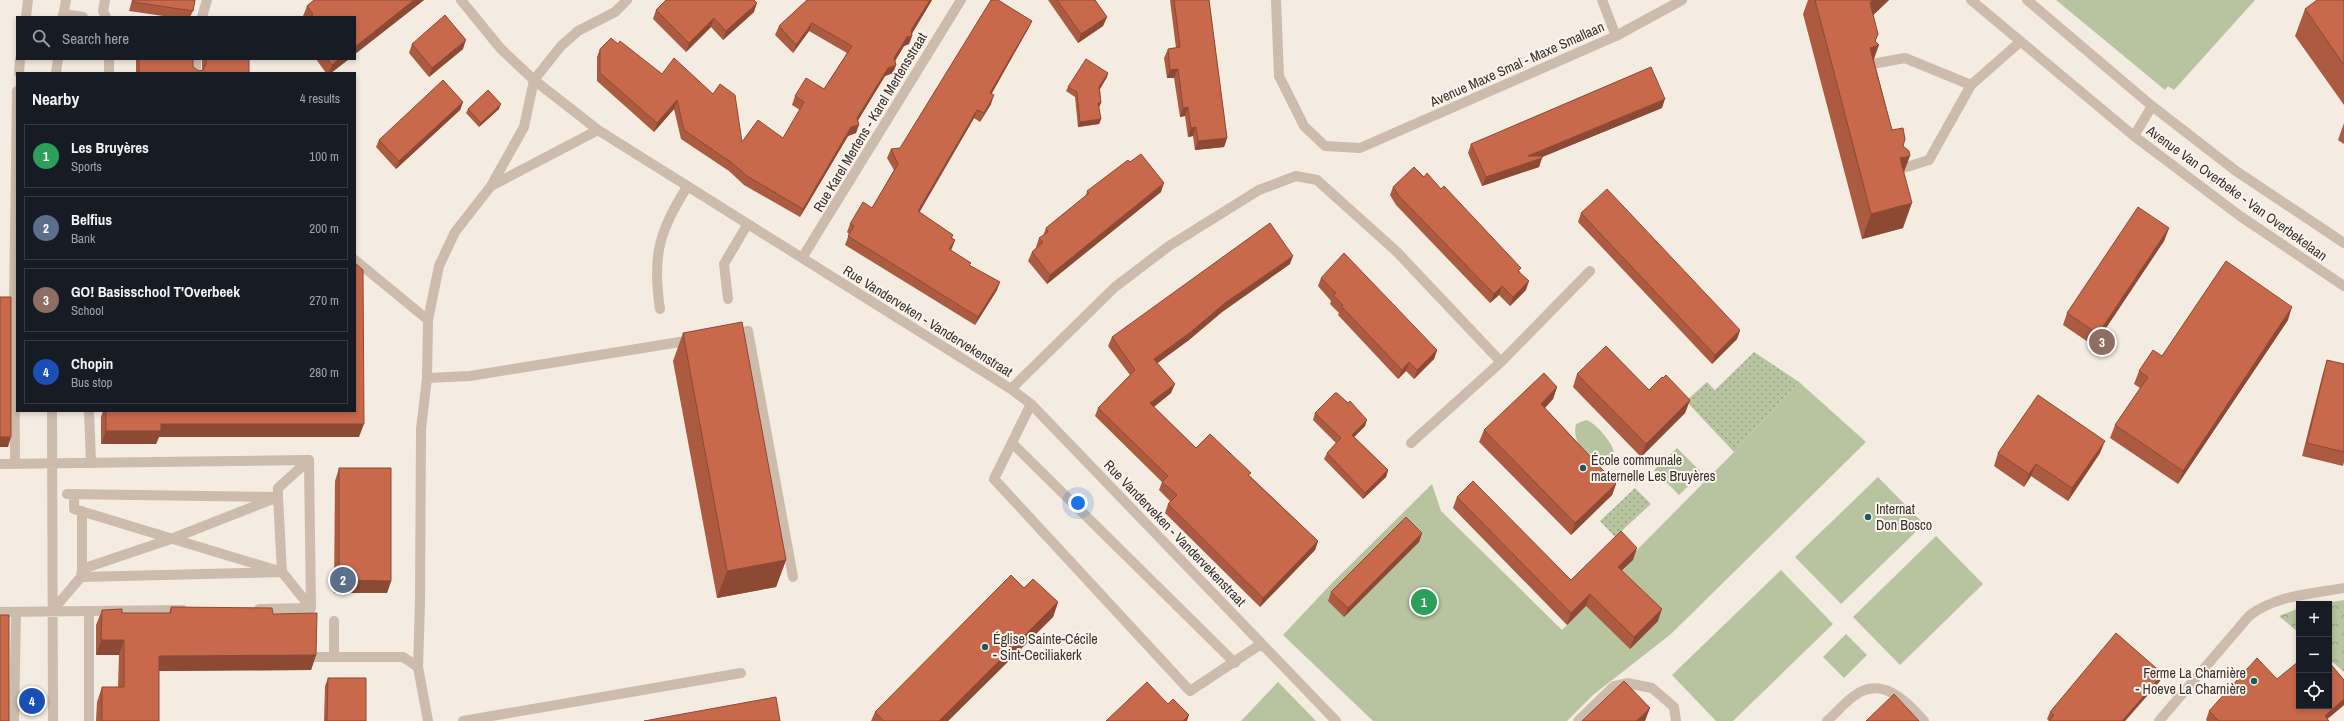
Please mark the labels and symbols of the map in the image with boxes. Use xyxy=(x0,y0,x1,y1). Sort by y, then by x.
street label: Avenue Maxe Smal - Maxe Smallaan xyxy=(1426,17,1607,111)
street label: Rue Karel Mertens - Karel Mertensstraat xyxy=(809,29,931,215)
street label: Avenue Van Overbeke - Van Overbekelaan xyxy=(2142,121,2331,265)
street label: Rue Vanderveken - Vandervekenstraat xyxy=(840,261,1016,381)
pin: 3 xyxy=(2089,327,2115,357)
place label: École communale maternelle Les Bruyères xyxy=(1591,451,1716,485)
street label: Rue Vanderveken - Vandervekenstraat xyxy=(1100,456,1250,610)
marker: École communale maternelle Les Bruyères xyxy=(1578,463,1588,473)
your location xyxy=(1068,493,1088,513)
place label: Internat Don Bosco xyxy=(1876,500,1932,534)
marker: Internat Don Bosco xyxy=(1863,512,1873,522)
pin: 2 xyxy=(330,565,356,595)
pin: 1 xyxy=(1411,587,1437,617)
place label: Église Sainte-Cécile - Sint-Ceciliakerk xyxy=(993,630,1098,664)
marker: Église Sainte-Cécile - Sint-Ceciliakerk xyxy=(980,642,990,652)
place label: Ferme La Charnière - Hoeve La Charnière xyxy=(2136,664,2246,698)
marker: Ferme La Charnière - Hoeve La Charnière xyxy=(2249,676,2259,686)
pin: 4 xyxy=(19,686,45,716)

